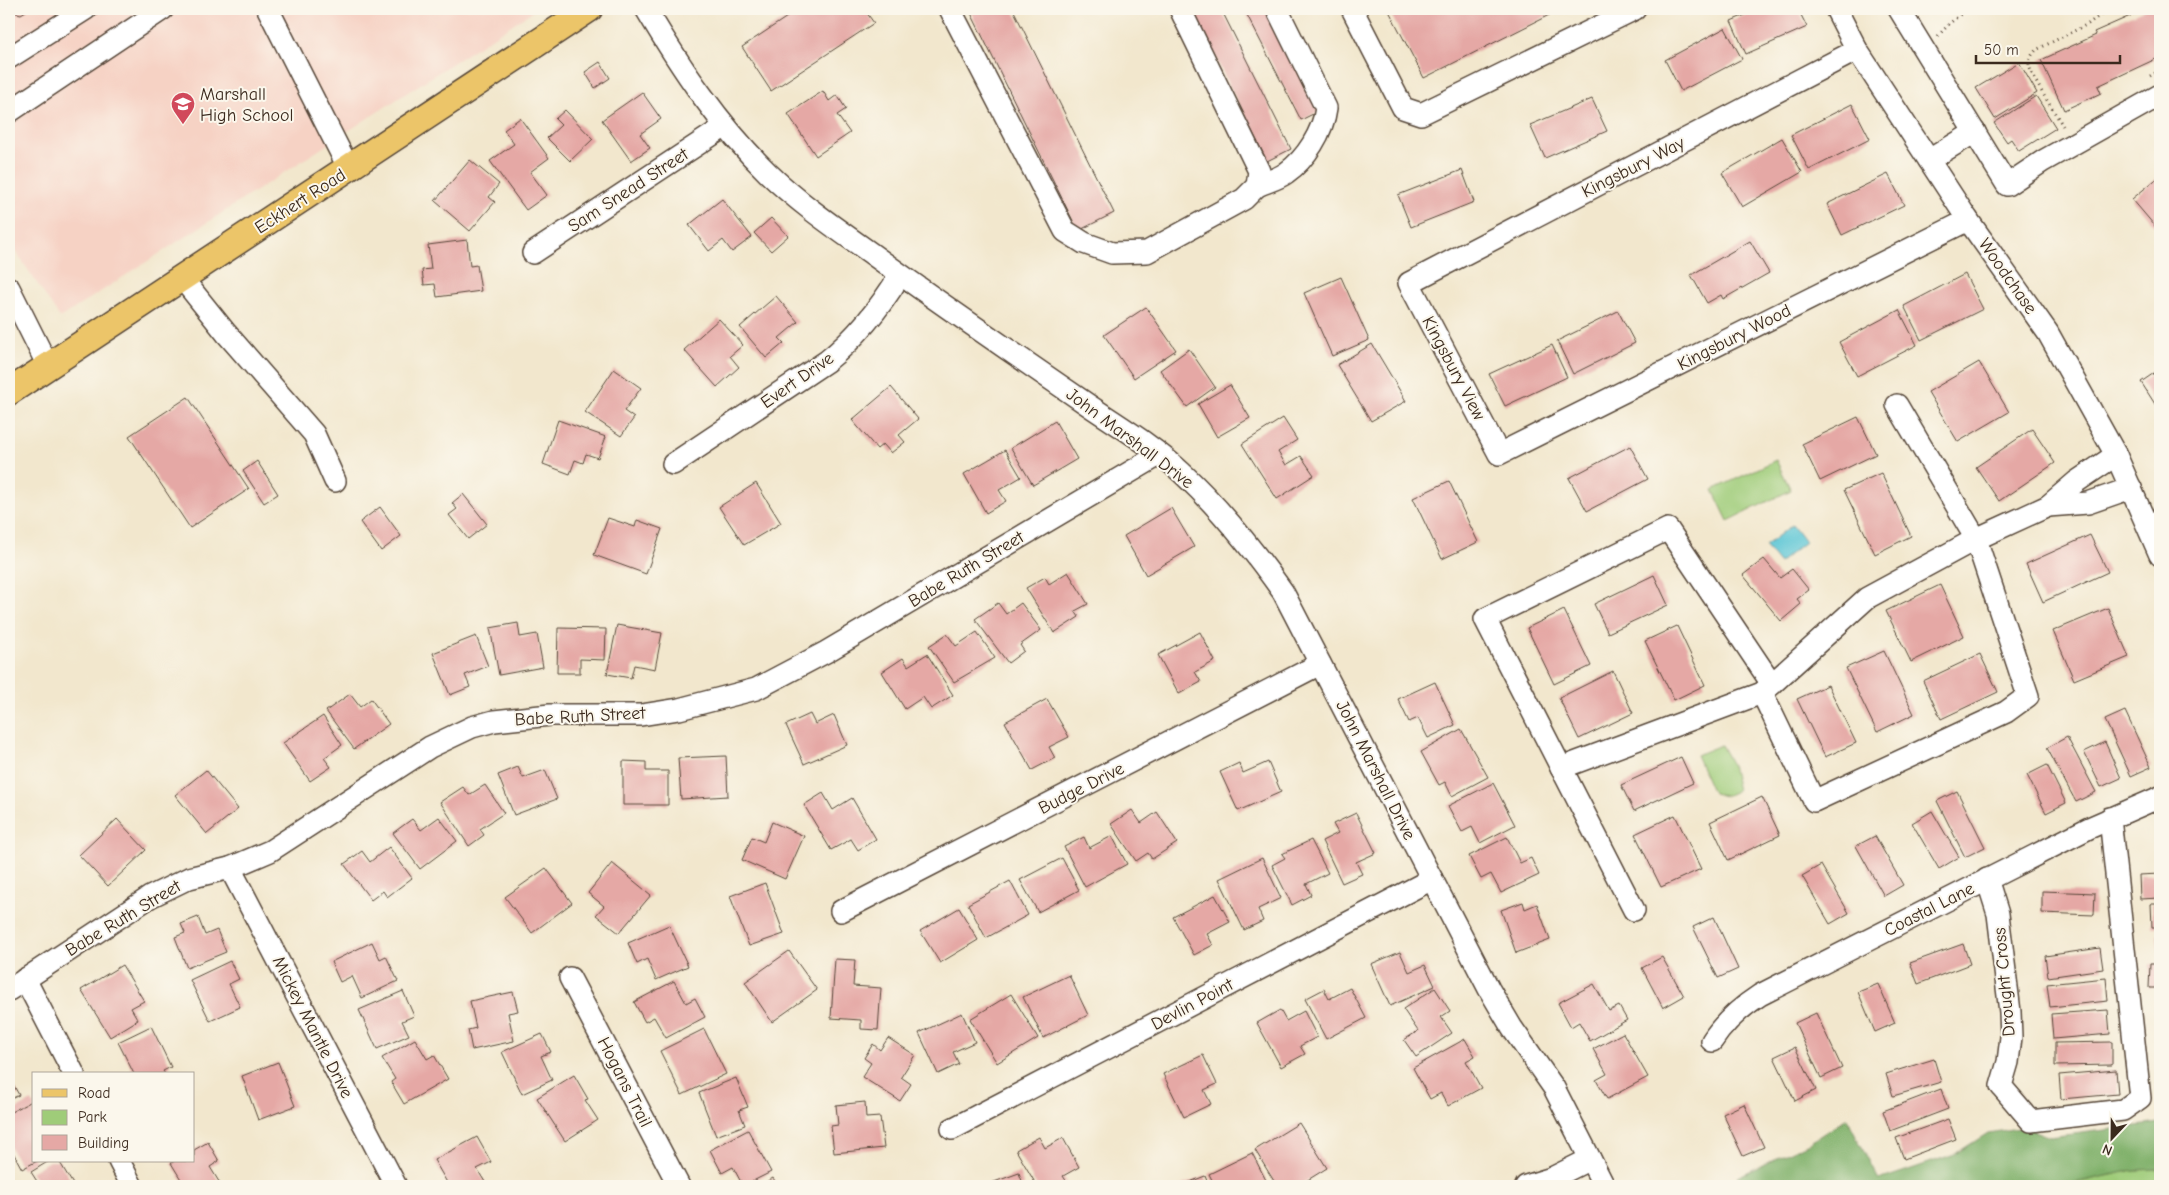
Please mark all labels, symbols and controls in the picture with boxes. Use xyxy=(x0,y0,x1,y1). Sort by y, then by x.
scale bar xyxy=(1976,32,2120,64)
text: 50 m xyxy=(1984,41,2019,59)
place label: Marshall High School xyxy=(200,84,294,126)
school or university icon: Marshall High School xyxy=(170,91,196,125)
street label: Kingsbury Way xyxy=(1578,132,1689,202)
street label: Sam Snead Street xyxy=(564,143,693,237)
street label: Eckhert Road xyxy=(251,164,350,239)
street label: Woodchase xyxy=(1974,234,2041,318)
street label: Kingsbury Wood xyxy=(1674,300,1795,375)
street label: Kingsbury View xyxy=(1417,313,1490,424)
street label: Evert Drive xyxy=(757,348,838,413)
street label: John Marshall Drive xyxy=(1062,384,1197,493)
street label: Babe Ruth Street xyxy=(905,526,1028,612)
street label: John Marshall Drive xyxy=(1331,697,1420,844)
street label: Babe Ruth Street xyxy=(514,703,647,730)
street label: Budge Drive xyxy=(1035,758,1128,819)
street label: Babe Ruth Street xyxy=(62,875,185,961)
street label: Coastal Lane xyxy=(1881,878,1978,941)
street label: Drought Cross xyxy=(1989,926,2020,1037)
street label: Mickey Mantle Drive xyxy=(268,953,357,1102)
street label: Devlin Point xyxy=(1148,974,1238,1035)
street label: Hogans Trail xyxy=(593,1034,656,1131)
legend xyxy=(32,1072,195,1162)
text: Road xyxy=(78,1084,110,1102)
text: Park xyxy=(78,1108,107,1126)
north arrow xyxy=(2086,1112,2136,1162)
text: Building xyxy=(78,1134,129,1152)
text: N xyxy=(2100,1140,2115,1159)

